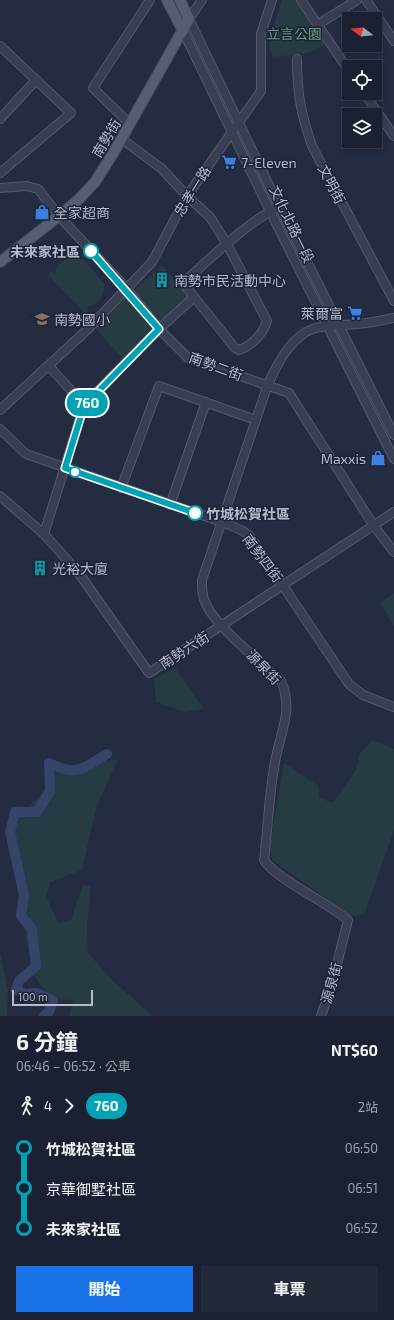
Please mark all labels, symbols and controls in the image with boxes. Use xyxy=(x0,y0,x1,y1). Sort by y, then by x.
north arrow xyxy=(342,12,382,52)
map controls xyxy=(342,12,382,148)
park label: 立言公園 xyxy=(266,25,322,42)
button: locate xyxy=(342,60,382,100)
button: layers xyxy=(342,108,382,148)
street label: 南勢街 xyxy=(88,116,124,160)
supermarket icon: 7-Eleven xyxy=(220,153,238,171)
place label: 7-Eleven xyxy=(241,154,297,171)
street label: 文明街 xyxy=(315,161,349,207)
street label: 忠孝一路 xyxy=(170,163,214,219)
street label: 文化北路一段 xyxy=(266,183,318,265)
shop icon: 全家超商 xyxy=(33,203,51,221)
place label: 全家超商 xyxy=(54,204,110,221)
place label: 未來家社區 xyxy=(10,243,80,260)
marker: 未來家社區 xyxy=(83,243,99,259)
building icon: 南勢市民活動中心 xyxy=(153,271,171,289)
place label: 南勢市民活動中心 xyxy=(174,272,286,289)
supermarket icon: 萊爾富 xyxy=(346,304,364,322)
place label: 萊爾富 xyxy=(301,305,343,322)
school or university icon: 南勢國小 xyxy=(33,310,51,328)
place label: 南勢國小 xyxy=(54,311,110,328)
street label: 南勢二街 xyxy=(187,348,245,384)
line badge: 760 xyxy=(64,390,110,416)
text: 760 xyxy=(75,394,99,411)
shop icon: Maxxis xyxy=(369,449,387,467)
place label: Maxxis xyxy=(321,450,366,467)
unlabelled marker xyxy=(69,466,81,478)
marker: 竹城松賀社區 xyxy=(187,505,203,521)
place label: 竹城松賀社區 xyxy=(206,505,290,522)
street label: 南勢四街 xyxy=(239,531,287,585)
building icon: 光裕大廈 xyxy=(31,559,49,577)
place label: 光裕大廈 xyxy=(52,560,108,577)
street label: 南勢六街 xyxy=(156,628,212,672)
street label: 源泉街 xyxy=(243,646,285,688)
street label: 源泉街 xyxy=(317,960,345,1006)
scale bar xyxy=(12,988,93,1007)
text: 100 m xyxy=(18,990,48,1003)
text: 6 分鐘 xyxy=(16,1028,78,1054)
text: NT$60 xyxy=(331,1041,378,1059)
text: 06:46 – 06:52 · 公車 xyxy=(16,1058,131,1074)
icon: walk xyxy=(16,1095,38,1117)
icon: forward xyxy=(58,1095,80,1117)
text: 760 xyxy=(94,1097,119,1114)
text: 4 xyxy=(44,1098,52,1114)
text: 2站 xyxy=(358,1099,378,1115)
text: 竹城松賀社區 xyxy=(46,1140,136,1158)
text: 06:50 xyxy=(345,1140,378,1156)
text: 京華御墅社區 xyxy=(46,1180,136,1198)
text: 06:51 xyxy=(348,1180,378,1196)
text: 未來家社區 xyxy=(46,1220,121,1238)
text: 06:52 xyxy=(345,1220,378,1236)
button: 開始 xyxy=(16,1266,193,1312)
button: 車票 xyxy=(201,1266,378,1312)

